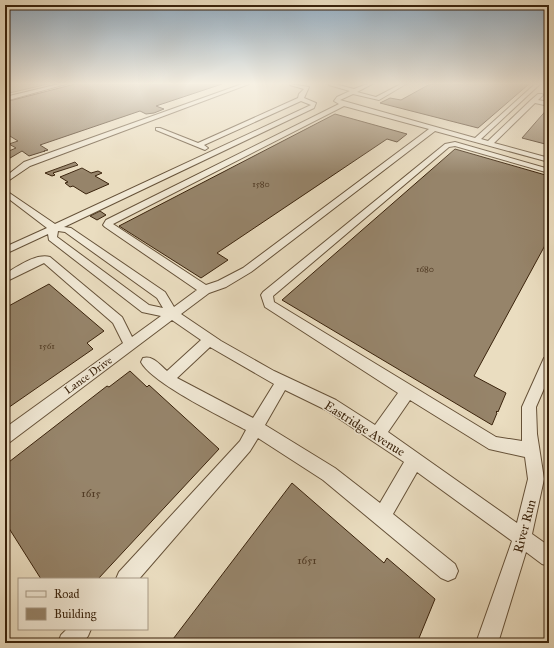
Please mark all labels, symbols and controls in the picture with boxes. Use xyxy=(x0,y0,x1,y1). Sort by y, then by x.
house number: 1580 xyxy=(252,178,270,189)
house number: 1680 xyxy=(416,263,434,274)
house number: 1561 xyxy=(39,340,55,351)
street label: Lance Drive xyxy=(62,354,115,397)
street label: Eastridge Avenue xyxy=(321,398,408,460)
house number: 1615 xyxy=(81,487,101,500)
street label: River Run xyxy=(510,498,540,555)
house number: 1651 xyxy=(297,554,317,567)
legend xyxy=(18,578,148,630)
text: Road xyxy=(54,587,80,601)
text: Building xyxy=(54,607,97,622)

